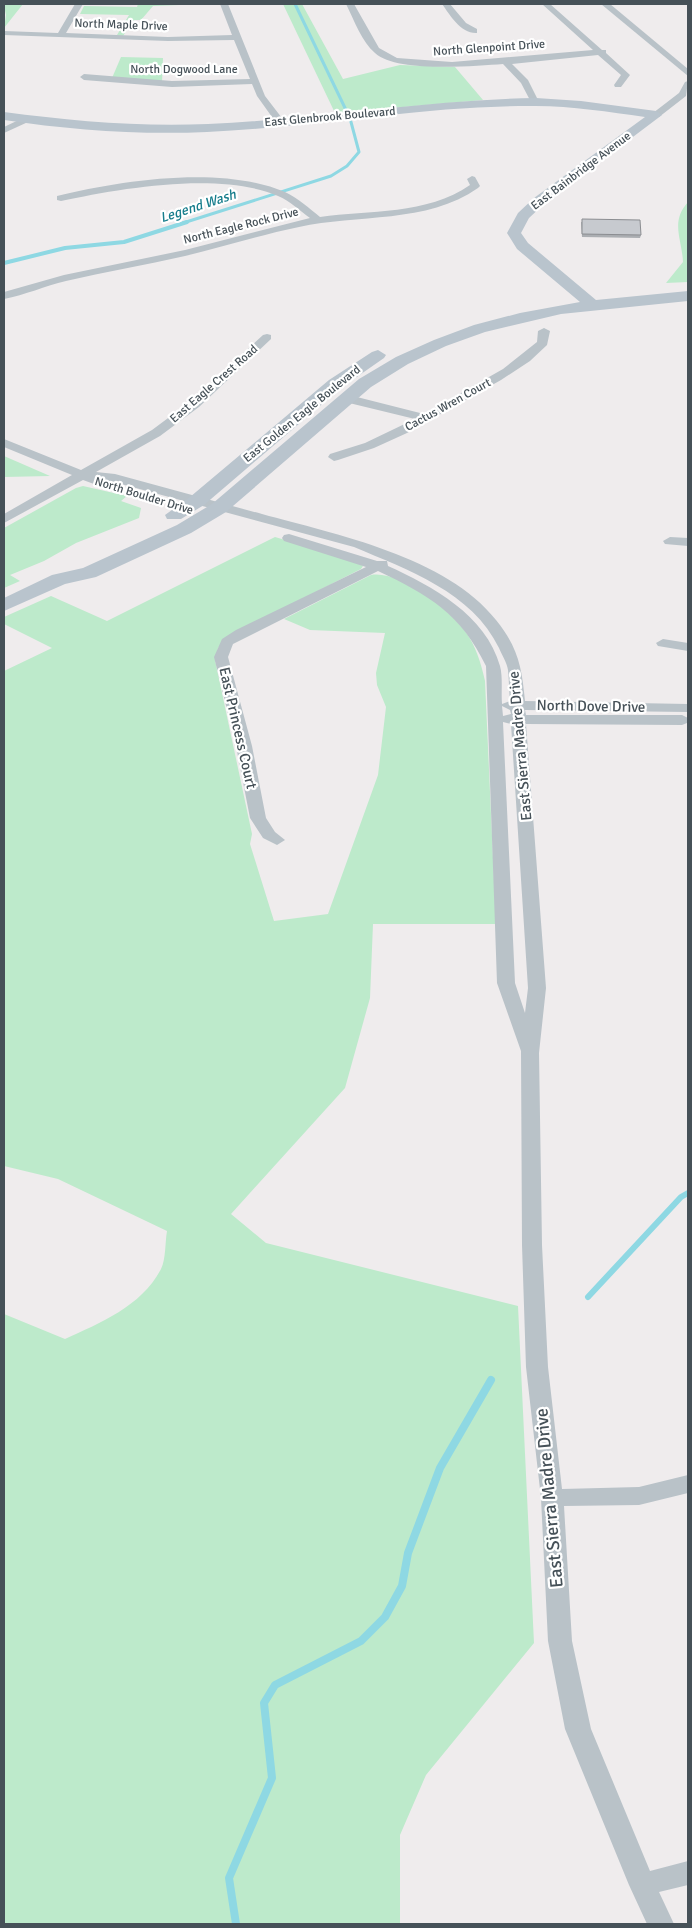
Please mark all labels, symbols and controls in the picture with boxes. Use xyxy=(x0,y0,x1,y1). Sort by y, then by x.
street label: North Maple Drive xyxy=(74,16,168,34)
street label: North Glenpoint Drive xyxy=(433,37,545,59)
street label: North Dogwood Lane xyxy=(130,62,238,77)
street label: East Glenbrook Boulevard xyxy=(264,104,396,130)
street label: East Bainbridge Avenue xyxy=(528,129,634,213)
water label: Legend Wash xyxy=(158,186,238,226)
street label: North Eagle Rock Drive xyxy=(182,204,300,248)
street label: East Eagle Crest Road xyxy=(167,342,261,426)
street label: East Golden Eagle Boulevard xyxy=(240,362,364,466)
street label: Cactus Wren Court xyxy=(403,375,493,435)
street label: North Boulder Drive xyxy=(93,474,195,518)
street label: East Princess Court xyxy=(215,665,261,791)
street label: East Sierra Madre Drive xyxy=(504,670,536,822)
street label: North Dove Drive xyxy=(536,696,646,716)
street label: East Sierra Madre Drive xyxy=(530,1407,568,1589)

